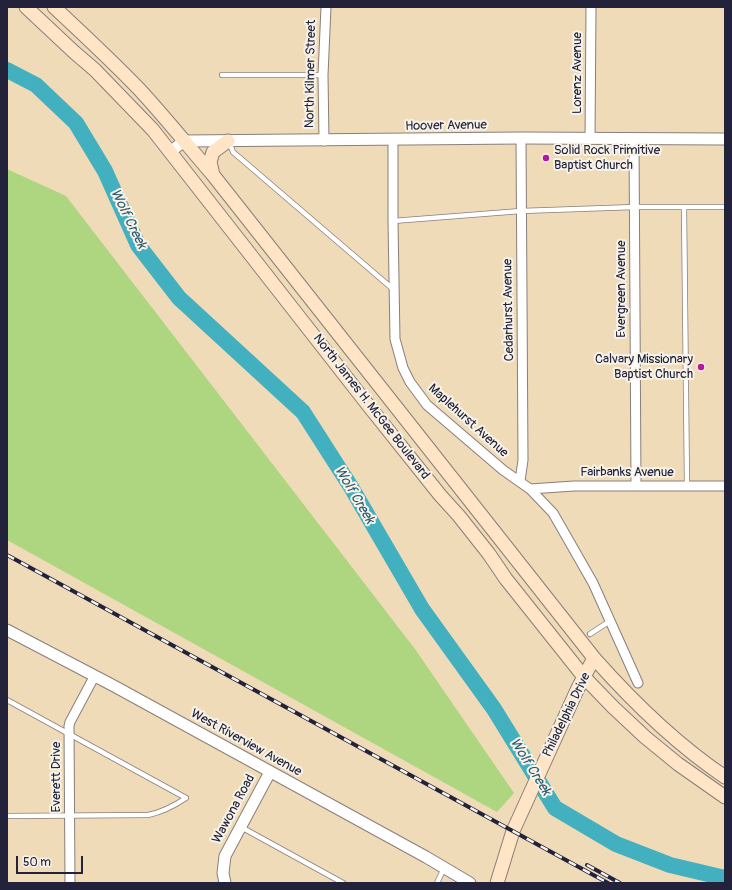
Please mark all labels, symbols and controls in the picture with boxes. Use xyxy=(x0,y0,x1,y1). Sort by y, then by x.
street label: North Kilmer Street xyxy=(302,20,320,128)
street label: Lorenz Avenue xyxy=(570,32,586,114)
street label: Hoover Avenue xyxy=(405,117,487,135)
place label: Solid Rock Primitive Baptist Church xyxy=(554,143,660,174)
marker: Solid Rock Primitive Baptist Church xyxy=(541,153,551,163)
water label: Wolf Creek xyxy=(106,186,150,252)
street label: Evergreen Avenue xyxy=(614,240,630,338)
street label: Cedarhurst Avenue xyxy=(500,259,518,361)
street label: North James H. McGee Boulevard xyxy=(309,331,433,483)
place label: Calvary Missionary Baptist Church xyxy=(595,352,693,383)
marker: Calvary Missionary Baptist Church xyxy=(696,362,706,372)
street label: Maplehurst Avenue xyxy=(425,381,511,461)
water label: Wolf Creek xyxy=(330,463,378,527)
street label: Fairbanks Avenue xyxy=(580,465,674,481)
street label: Philadelphia Drive xyxy=(540,670,594,760)
street label: West Riverview Avenue xyxy=(188,706,304,780)
water label: Wolf Creek xyxy=(506,735,554,799)
street label: Everett Drive xyxy=(49,742,65,812)
street label: Wawona Road xyxy=(209,772,259,846)
scale bar xyxy=(18,848,85,874)
text: 50 m xyxy=(23,855,51,870)

